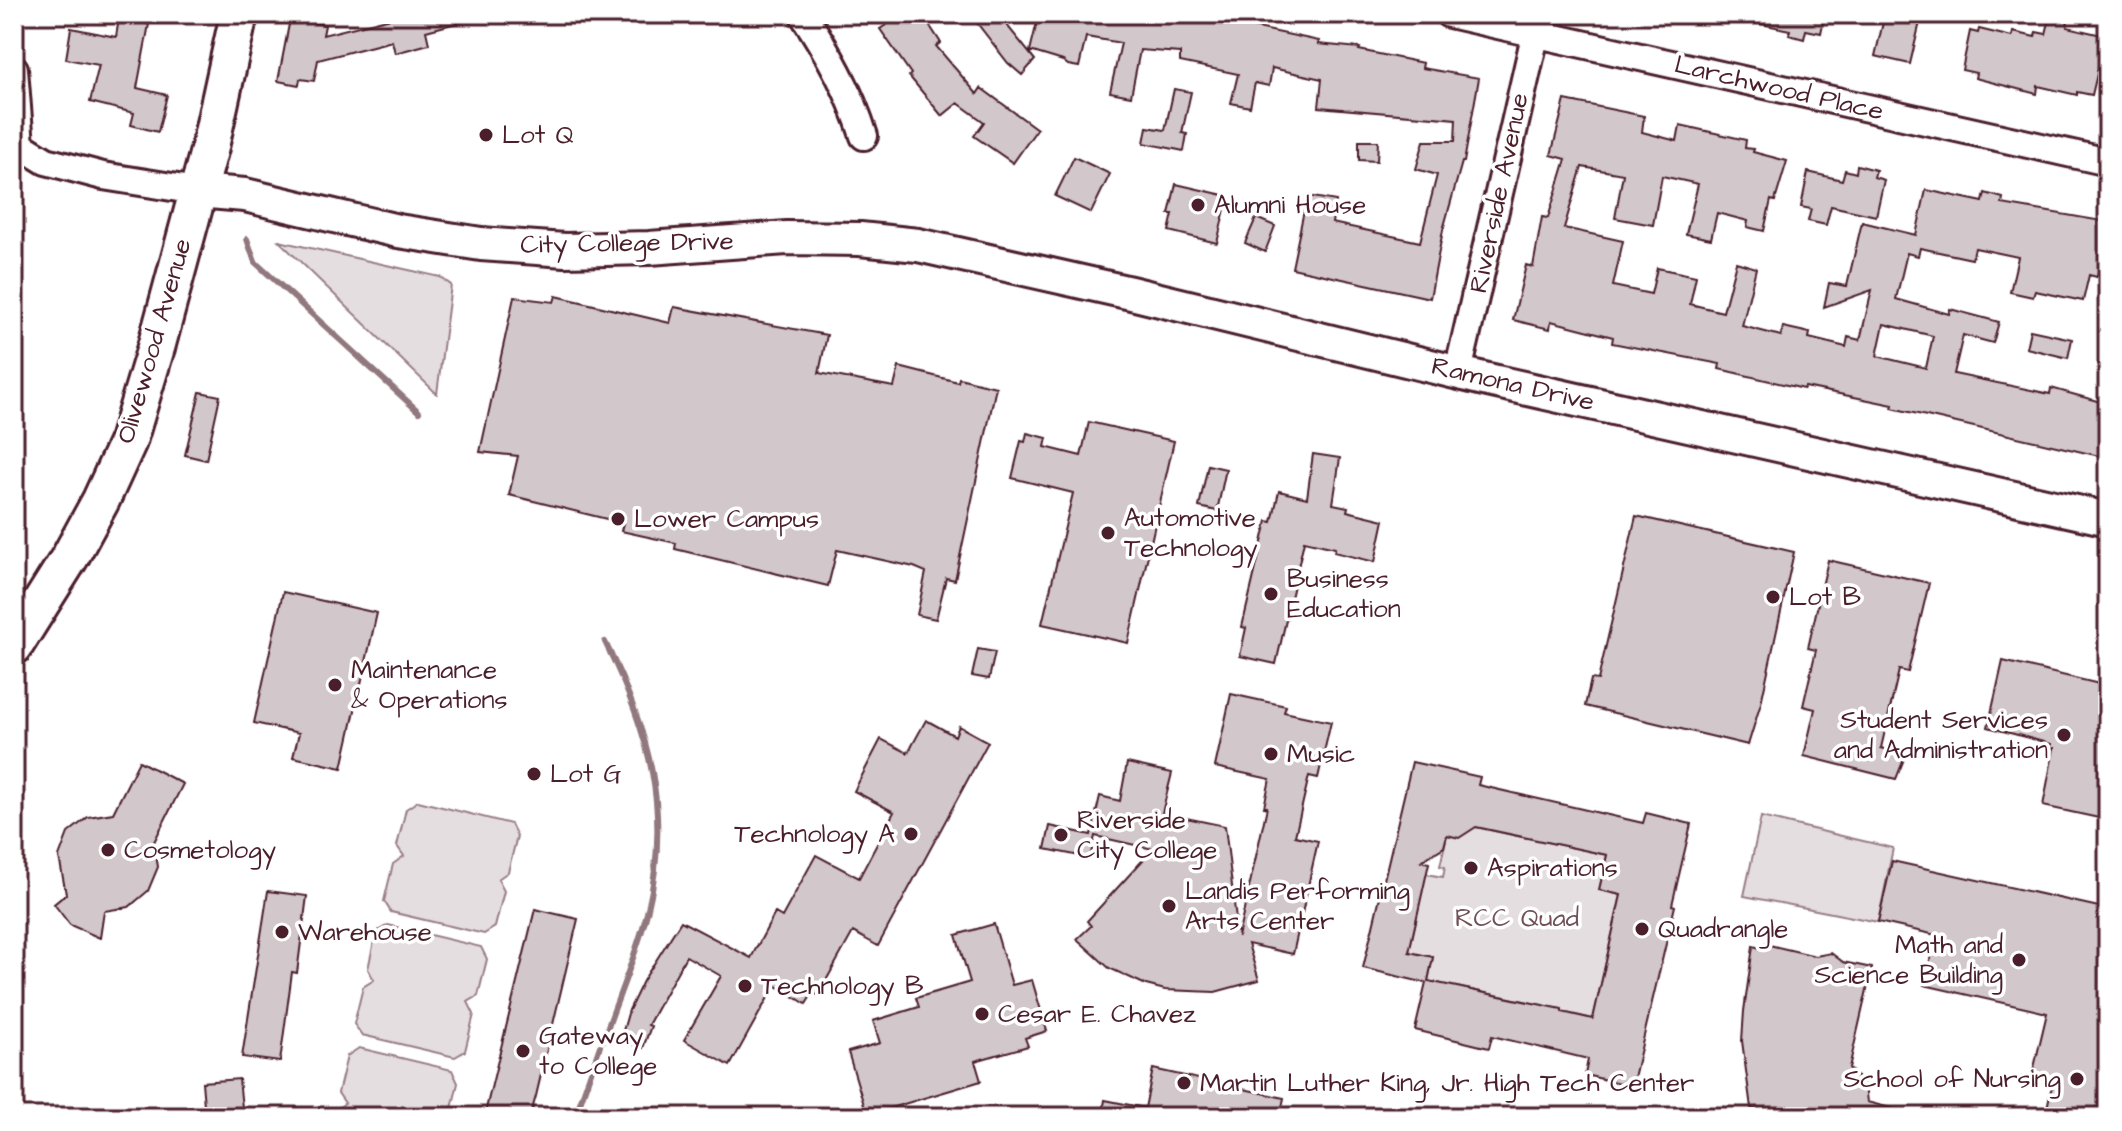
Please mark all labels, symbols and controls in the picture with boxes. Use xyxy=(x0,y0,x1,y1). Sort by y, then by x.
street label: Larchwood Place xyxy=(1671,46,1887,130)
street label: Riverside Avenue xyxy=(1460,90,1538,296)
place label: Lot Q xyxy=(502,117,574,153)
marker: Lot Q xyxy=(477,126,495,144)
place label: Alumni House xyxy=(1214,187,1366,223)
marker: Alumni House xyxy=(1189,196,1207,214)
street label: City College Drive xyxy=(520,223,734,265)
street label: Olivewood Avenue xyxy=(108,234,200,448)
street label: Ramona Drive xyxy=(1428,348,1598,420)
place label: Automotive Technology xyxy=(1124,500,1258,568)
place label: Lower Campus xyxy=(634,501,819,537)
marker: Lower Campus xyxy=(609,510,627,528)
marker: Automotive Technology xyxy=(1099,524,1117,542)
place label: Business Education xyxy=(1287,561,1401,627)
place label: Lot B xyxy=(1789,579,1861,615)
marker: Business Education xyxy=(1262,585,1280,603)
marker: Lot B xyxy=(1764,588,1782,606)
place label: Maintenance & Operations xyxy=(351,652,507,718)
marker: Maintenance & Operations xyxy=(326,676,344,694)
place label: Student Services and Administration xyxy=(1834,702,2048,768)
marker: Student Services and Administration xyxy=(2055,726,2073,744)
place label: Music xyxy=(1287,736,1355,772)
marker: Music xyxy=(1262,745,1280,763)
place label: Lot G xyxy=(550,756,622,792)
marker: Lot G xyxy=(525,765,543,783)
place label: Riverside City College xyxy=(1077,802,1217,870)
place label: Technology A xyxy=(734,816,895,854)
marker: Technology A xyxy=(902,825,920,843)
marker: Riverside City College xyxy=(1052,826,1070,844)
place label: Cosmetology xyxy=(124,832,276,870)
marker: Cosmetology xyxy=(99,841,117,859)
place label: Aspirations xyxy=(1487,850,1618,886)
marker: Aspirations xyxy=(1462,859,1480,877)
place label: Landis Performing Arts Center xyxy=(1185,873,1410,939)
marker: Landis Performing Arts Center xyxy=(1160,897,1178,915)
park label: RCC Quad xyxy=(1455,900,1579,936)
place label: Quadrangle xyxy=(1658,911,1788,949)
place label: Warehouse xyxy=(298,914,432,950)
marker: Quadrangle xyxy=(1633,920,1651,938)
marker: Warehouse xyxy=(273,923,291,941)
place label: Math and Science Building xyxy=(1815,927,2003,995)
marker: Math and Science Building xyxy=(2010,951,2028,969)
place label: Technology B xyxy=(761,968,924,1006)
marker: Technology B xyxy=(736,977,754,995)
place label: Cesar E. Chavez xyxy=(998,996,1196,1032)
marker: Cesar E. Chavez xyxy=(973,1005,991,1023)
place label: Gateway to College xyxy=(539,1018,657,1086)
marker: Gateway to College xyxy=(514,1042,532,1060)
place label: School of Nursing xyxy=(1844,1061,2061,1099)
place label: Martin Luther King, Jr. High Tech Center xyxy=(1200,1065,1694,1103)
marker: School of Nursing xyxy=(2068,1070,2086,1088)
marker: Martin Luther King, Jr. High Tech Center xyxy=(1175,1074,1193,1092)

